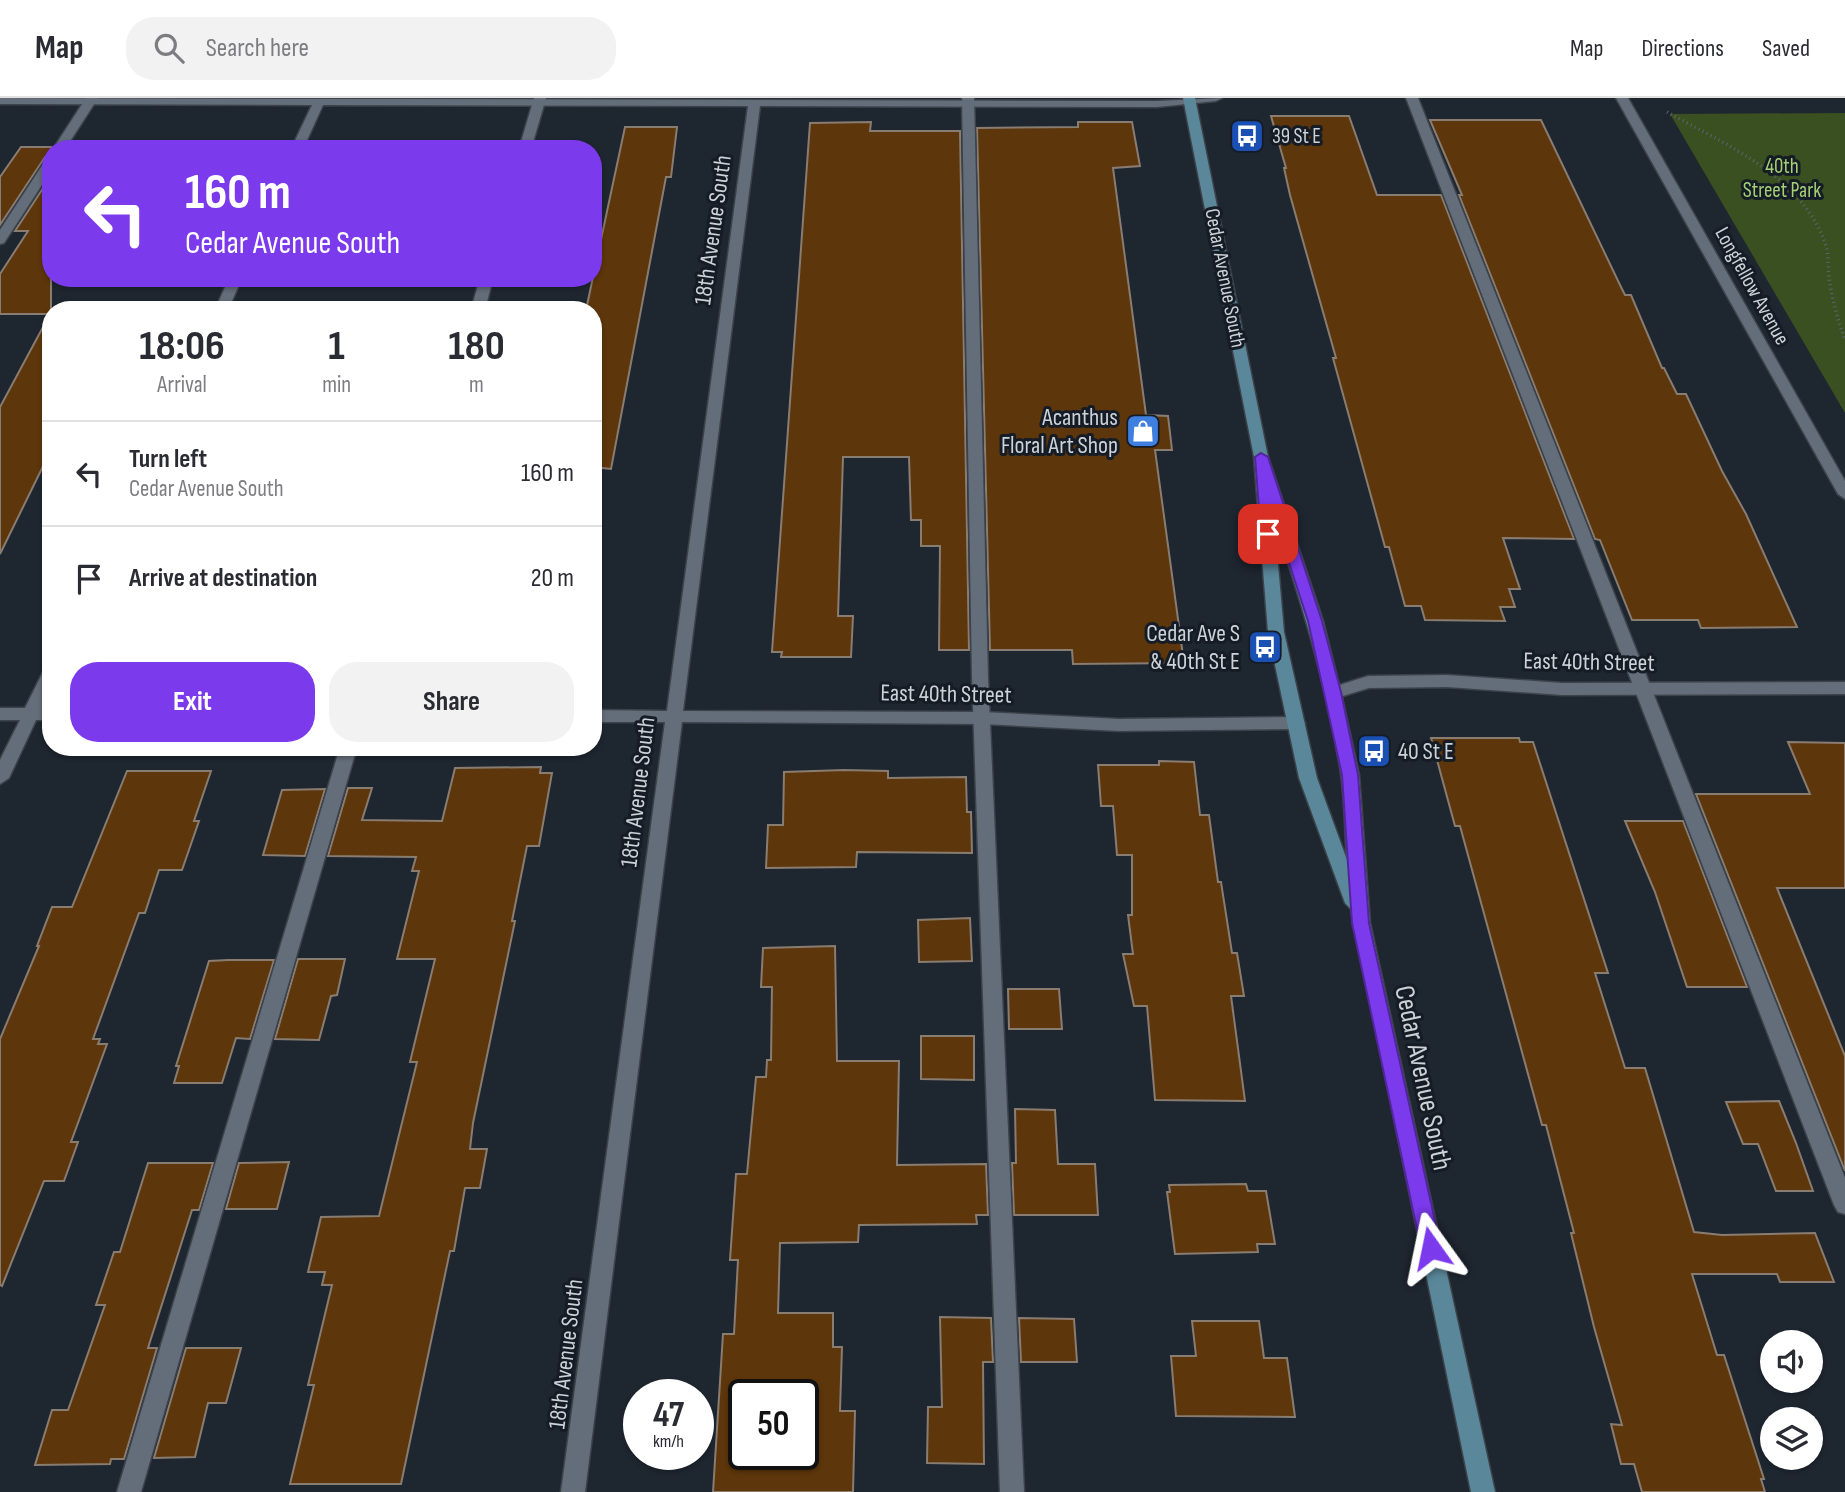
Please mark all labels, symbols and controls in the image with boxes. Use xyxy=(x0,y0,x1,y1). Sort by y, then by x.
search box xyxy=(126,17,616,80)
text: Map xyxy=(35,28,84,68)
icon: search xyxy=(150,29,188,67)
text: Search here xyxy=(206,33,309,64)
text: Map xyxy=(1570,34,1603,63)
text: Directions xyxy=(1641,34,1724,63)
text: Saved xyxy=(1762,34,1810,63)
bus stop icon: 39 St E xyxy=(1228,117,1266,155)
place label: 39 St E xyxy=(1272,124,1321,149)
street label: 18th Avenue South xyxy=(688,153,738,307)
park label: 40th Street Park xyxy=(1743,154,1821,203)
text: 160 m xyxy=(185,164,291,223)
icon: left xyxy=(70,168,161,259)
street label: Cedar Avenue South xyxy=(1199,206,1251,350)
street label: Longfellow Avenue xyxy=(1709,223,1795,349)
text: Cedar Avenue South xyxy=(185,224,400,263)
text: 18:06 xyxy=(139,321,225,372)
text: 1 xyxy=(328,321,345,372)
text: 180 xyxy=(448,321,505,372)
text: Arrival xyxy=(157,371,207,399)
text: min xyxy=(322,371,351,399)
text: m xyxy=(469,371,484,399)
place label: Acanthus Floral Art Shop xyxy=(1001,403,1118,460)
shop icon: Acanthus Floral Art Shop xyxy=(1124,412,1162,450)
text: Turn left xyxy=(129,444,207,475)
icon: left xyxy=(70,455,108,493)
text: 160 m xyxy=(521,458,574,489)
text: Cedar Avenue South xyxy=(129,475,284,503)
pin xyxy=(1238,504,1298,564)
icon: arrive xyxy=(1249,515,1287,553)
icon: arrive xyxy=(70,560,108,598)
text: Arrive at destination xyxy=(129,563,317,594)
text: 20 m xyxy=(531,563,574,594)
place label: Cedar Ave S & 40th St E xyxy=(1146,619,1240,676)
bus stop icon: Cedar Ave S & 40th St E xyxy=(1246,628,1284,666)
street label: East 40th Street xyxy=(1523,646,1655,678)
button: Exit xyxy=(70,662,315,742)
button: Share xyxy=(329,662,574,742)
street label: East 40th Street xyxy=(880,678,1012,710)
street label: 18th Avenue South xyxy=(614,715,662,869)
bus stop icon: 40 St E xyxy=(1355,732,1393,770)
place label: 40 St E xyxy=(1398,737,1454,766)
street label: Cedar Avenue South xyxy=(1387,982,1459,1174)
position arrow xyxy=(1394,1211,1468,1285)
street label: 18th Avenue South xyxy=(542,1277,590,1431)
map controls xyxy=(1760,1330,1823,1470)
button: sound xyxy=(1760,1330,1823,1393)
speed limit sign: 50 xyxy=(728,1379,819,1470)
text: 47 xyxy=(653,1394,684,1437)
button: layers xyxy=(1760,1407,1823,1470)
text: km/h xyxy=(653,1431,684,1452)

